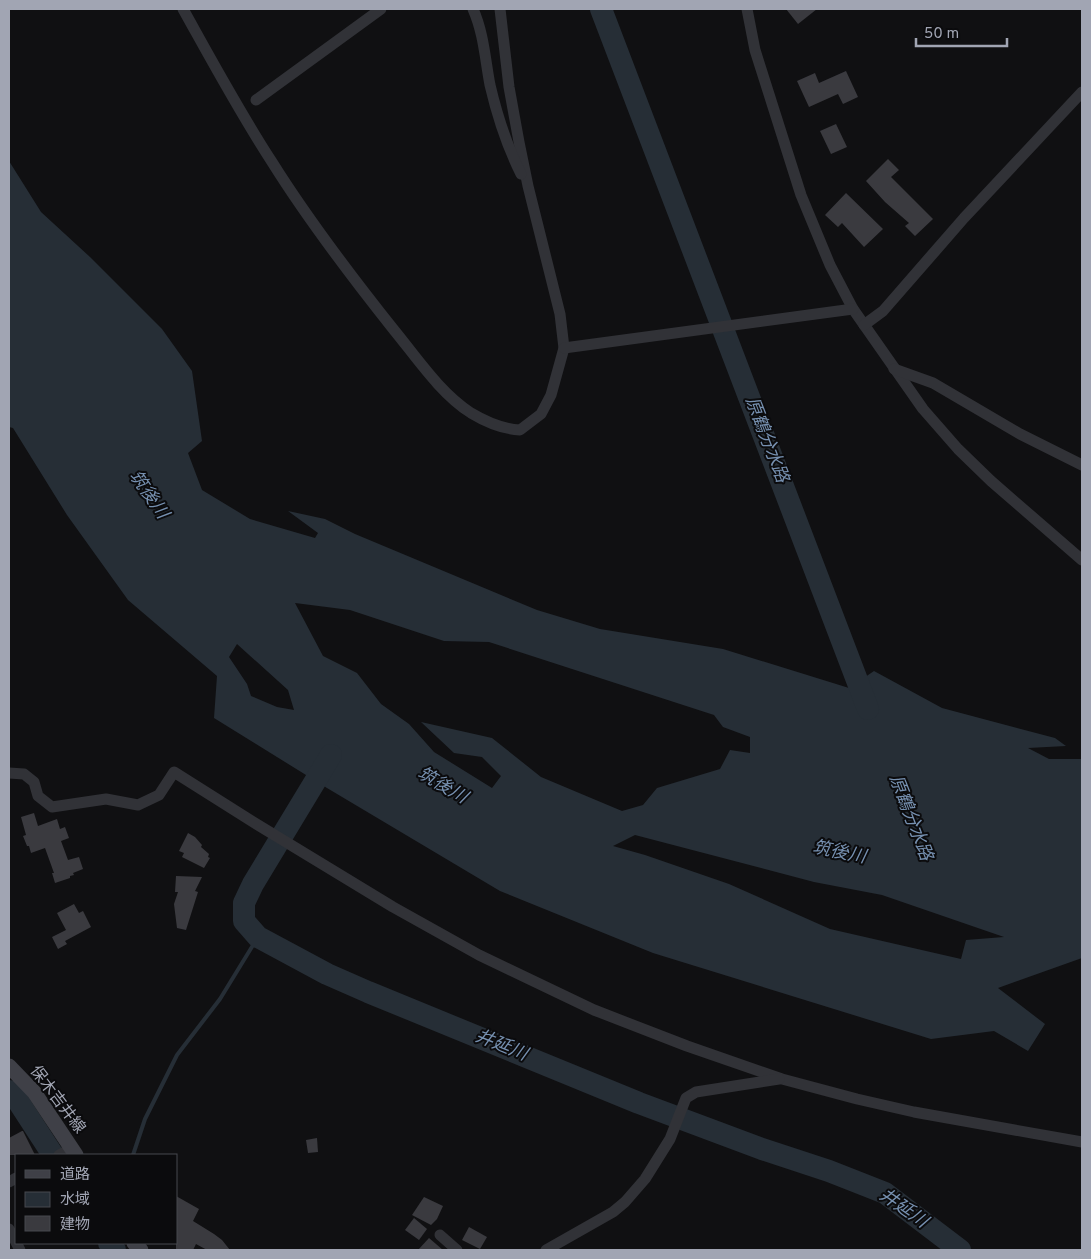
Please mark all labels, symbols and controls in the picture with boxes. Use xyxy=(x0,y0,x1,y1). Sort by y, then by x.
scale bar xyxy=(916,15,1007,47)
text: 50 m xyxy=(924,25,959,44)
water label: 原鶴分水路 xyxy=(739,394,794,488)
water label: 筑後川 xyxy=(123,466,174,525)
water label: 筑後川 xyxy=(413,763,473,810)
water label: 原鶴分水路 xyxy=(883,772,938,866)
water label: 筑後川 xyxy=(810,837,870,870)
water label: 井延川 xyxy=(472,1025,532,1068)
street label: 保木吉井線 xyxy=(25,1062,89,1138)
legend xyxy=(15,1154,178,1244)
text: 道路 xyxy=(60,1166,90,1185)
water label: 井延川 xyxy=(874,1184,933,1235)
text: 水域 xyxy=(60,1191,90,1210)
text: 建物 xyxy=(60,1216,90,1235)

